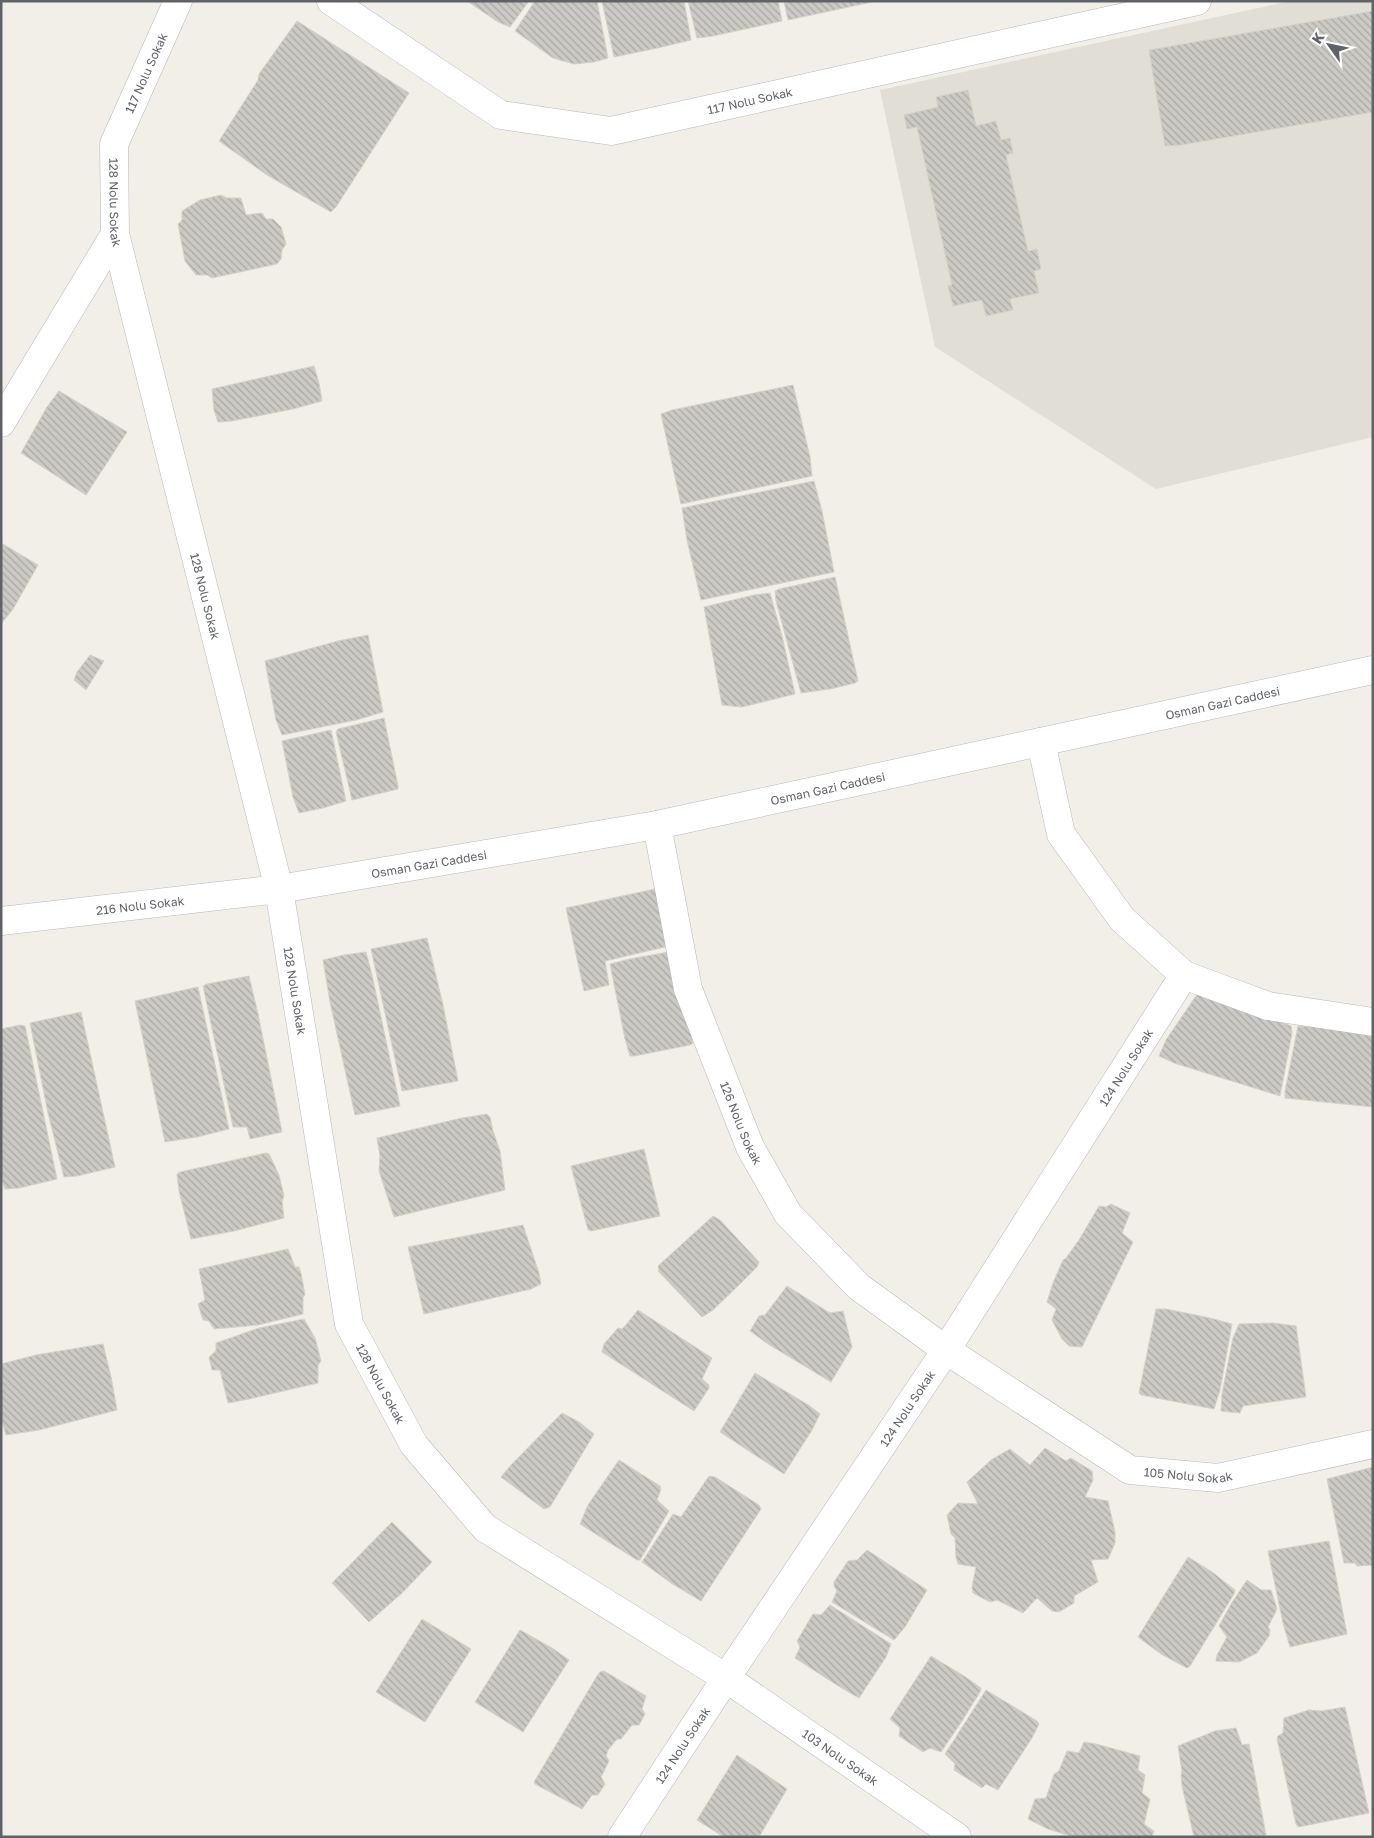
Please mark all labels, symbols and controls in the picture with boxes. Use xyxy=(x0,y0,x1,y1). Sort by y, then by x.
north arrow xyxy=(1304,20,1354,70)
text: K xyxy=(1308,29,1328,47)
street label: 117 Nolu Sokak xyxy=(122,30,171,116)
street label: 117 Nolu Sokak xyxy=(706,83,794,117)
street label: 128 Nolu Sokak xyxy=(107,158,125,248)
street label: 128 Nolu Sokak xyxy=(188,551,224,641)
street label: Osman Gazi Caddesi xyxy=(1164,683,1281,722)
street label: Osman Gazi Caddesi xyxy=(769,768,886,808)
street label: Osman Gazi Caddesi xyxy=(370,846,488,881)
street label: 216 Nolu Sokak xyxy=(95,892,185,918)
street label: 128 Nolu Sokak xyxy=(281,946,310,1036)
street label: 124 Nolu Sokak xyxy=(1095,1025,1156,1109)
street label: 126 Nolu Sokak xyxy=(717,1079,766,1167)
street label: 128 Nolu Sokak xyxy=(353,1341,409,1426)
street label: 124 Nolu Sokak xyxy=(876,1367,938,1449)
street label: 105 Nolu Sokak xyxy=(1143,1464,1234,1486)
street label: 124 Nolu Sokak xyxy=(652,1704,713,1786)
street label: 103 Nolu Sokak xyxy=(800,1725,882,1788)

